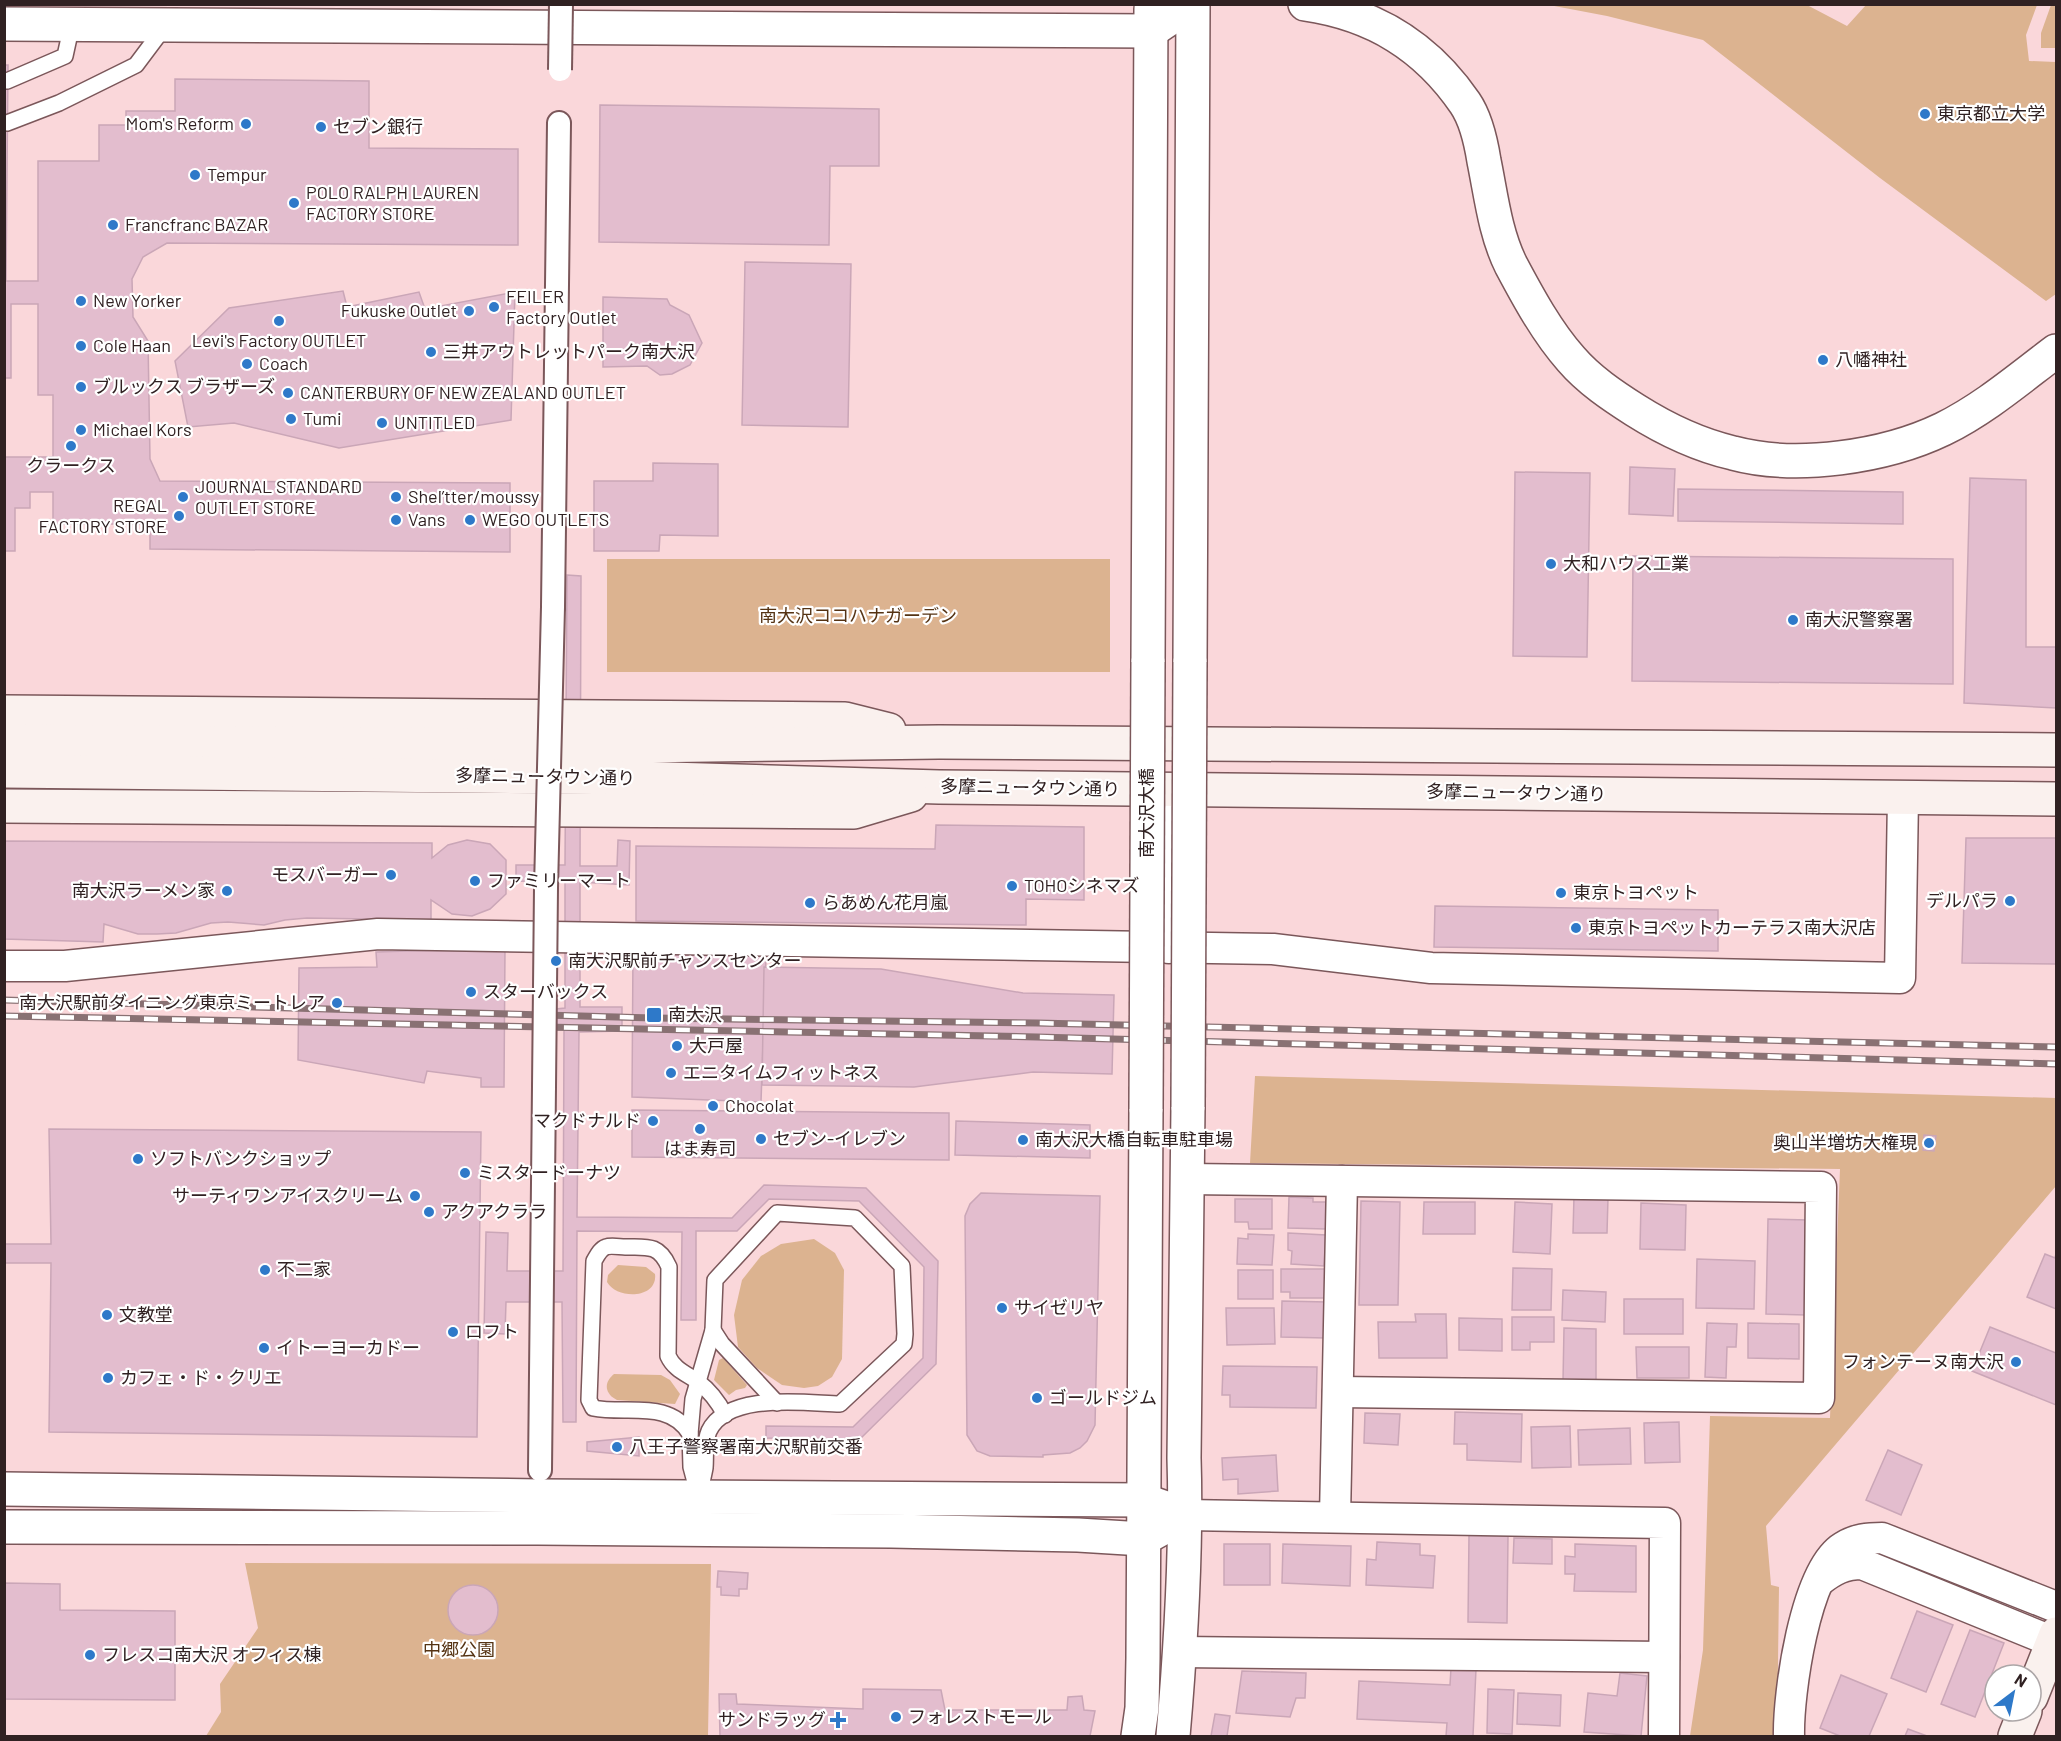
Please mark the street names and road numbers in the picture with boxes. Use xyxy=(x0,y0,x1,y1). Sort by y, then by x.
street label: 多摩ニュータウン通り xyxy=(455,763,635,789)
street label: 南大沢大橋 xyxy=(1135,768,1157,858)
street label: 多摩ニュータウン通り xyxy=(940,774,1120,800)
street label: 多摩ニュータウン通り xyxy=(1426,779,1606,805)

